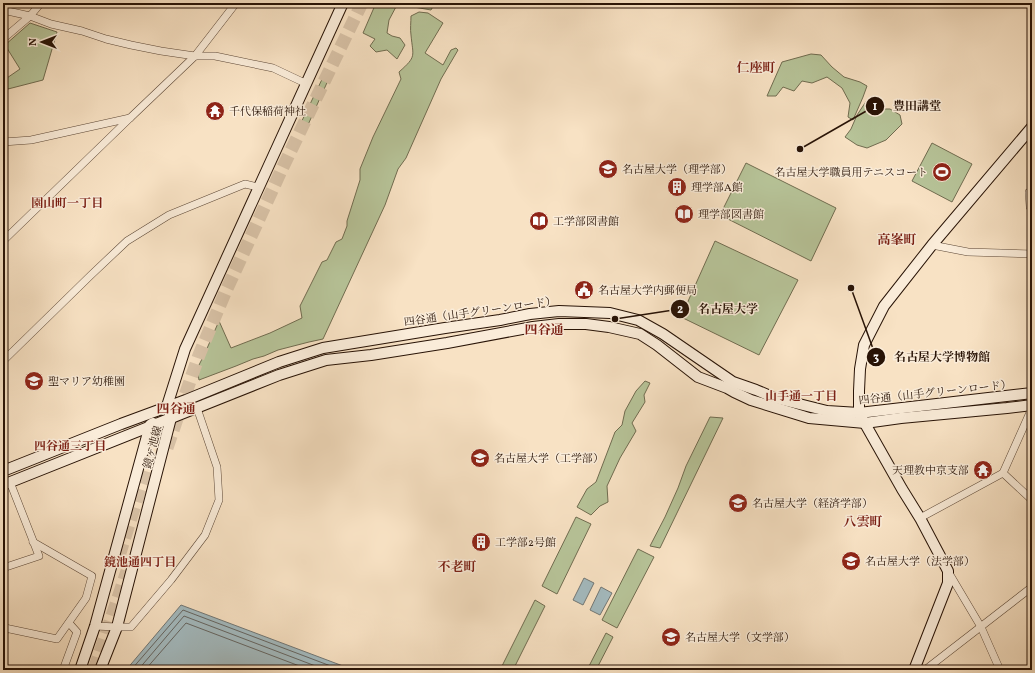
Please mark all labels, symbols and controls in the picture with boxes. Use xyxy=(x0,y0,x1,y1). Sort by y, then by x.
north arrow xyxy=(22,22,62,62)
text: N xyxy=(26,38,41,46)
district label: 仁座町 xyxy=(736,60,776,78)
callout: 豊田講堂 xyxy=(865,94,949,118)
text: 1 xyxy=(873,99,878,115)
text: 豊田講堂 xyxy=(893,99,941,115)
temple icon: 千代保稲荷神社 xyxy=(204,100,226,122)
place label: 千代保稲荷神社 xyxy=(229,105,306,120)
school or university icon: 名古屋大学（理学部） xyxy=(597,158,619,180)
sports icon: 名古屋大学職員用テニスコート xyxy=(931,161,953,183)
place label: 名古屋大学（理学部） xyxy=(622,163,732,178)
place label: 名古屋大学職員用テニスコート xyxy=(774,166,928,181)
building icon: 理学部A館 xyxy=(666,176,688,198)
place label: 理学部A館 xyxy=(691,181,743,196)
district label: 園山町一丁目 xyxy=(31,196,103,212)
library icon: 理学部図書館 xyxy=(673,203,695,225)
place label: 理学部図書館 xyxy=(698,208,764,223)
library icon: 工学部図書館 xyxy=(528,210,550,232)
place label: 工学部図書館 xyxy=(553,215,619,230)
district label: 高峯町 xyxy=(877,232,917,250)
public building icon: 名古屋大学内郵便局 xyxy=(573,279,595,301)
place label: 名古屋大学内郵便局 xyxy=(598,284,697,299)
street label: 四谷通（山手グリーンロード） xyxy=(403,294,557,331)
callout: 名古屋大学 xyxy=(670,297,766,321)
text: 2 xyxy=(677,302,683,318)
text: 名古屋大学 xyxy=(698,302,758,318)
district label: 四谷通 xyxy=(524,322,564,340)
callout: 名古屋大学博物館 xyxy=(866,345,998,369)
text: 3 xyxy=(873,350,879,366)
text: 名古屋大学博物館 xyxy=(894,350,990,366)
school or university icon: 聖マリア幼稚園 xyxy=(23,370,45,392)
place label: 聖マリア幼稚園 xyxy=(48,375,125,390)
street label: 四谷通（山手グリーンロード） xyxy=(858,378,1012,409)
district label: 山手通一丁目 xyxy=(765,389,837,405)
district label: 四谷通 xyxy=(156,401,196,419)
street label: 鏡ヶ池線 xyxy=(141,424,166,471)
district label: 四谷通三丁目 xyxy=(34,439,106,455)
school or university icon: 名古屋大学（工学部） xyxy=(469,447,491,469)
place label: 名古屋大学（工学部） xyxy=(494,452,604,467)
temple icon: 天理教中京支部 xyxy=(972,459,994,481)
place label: 天理教中京支部 xyxy=(892,464,969,479)
school or university icon: 名古屋大学（経済学部） xyxy=(727,492,749,514)
place label: 名古屋大学（経済学部） xyxy=(752,497,873,512)
district label: 八雲町 xyxy=(843,514,883,532)
building icon: 工学部2号館 xyxy=(470,531,492,553)
place label: 工学部2号館 xyxy=(495,536,556,551)
school or university icon: 名古屋大学（法学部） xyxy=(840,550,862,572)
district label: 鏡池通四丁目 xyxy=(104,555,176,571)
place label: 名古屋大学（法学部） xyxy=(865,555,975,570)
district label: 不老町 xyxy=(437,559,477,577)
school or university icon: 名古屋大学（文学部） xyxy=(660,626,682,648)
place label: 名古屋大学（文学部） xyxy=(685,631,795,646)

